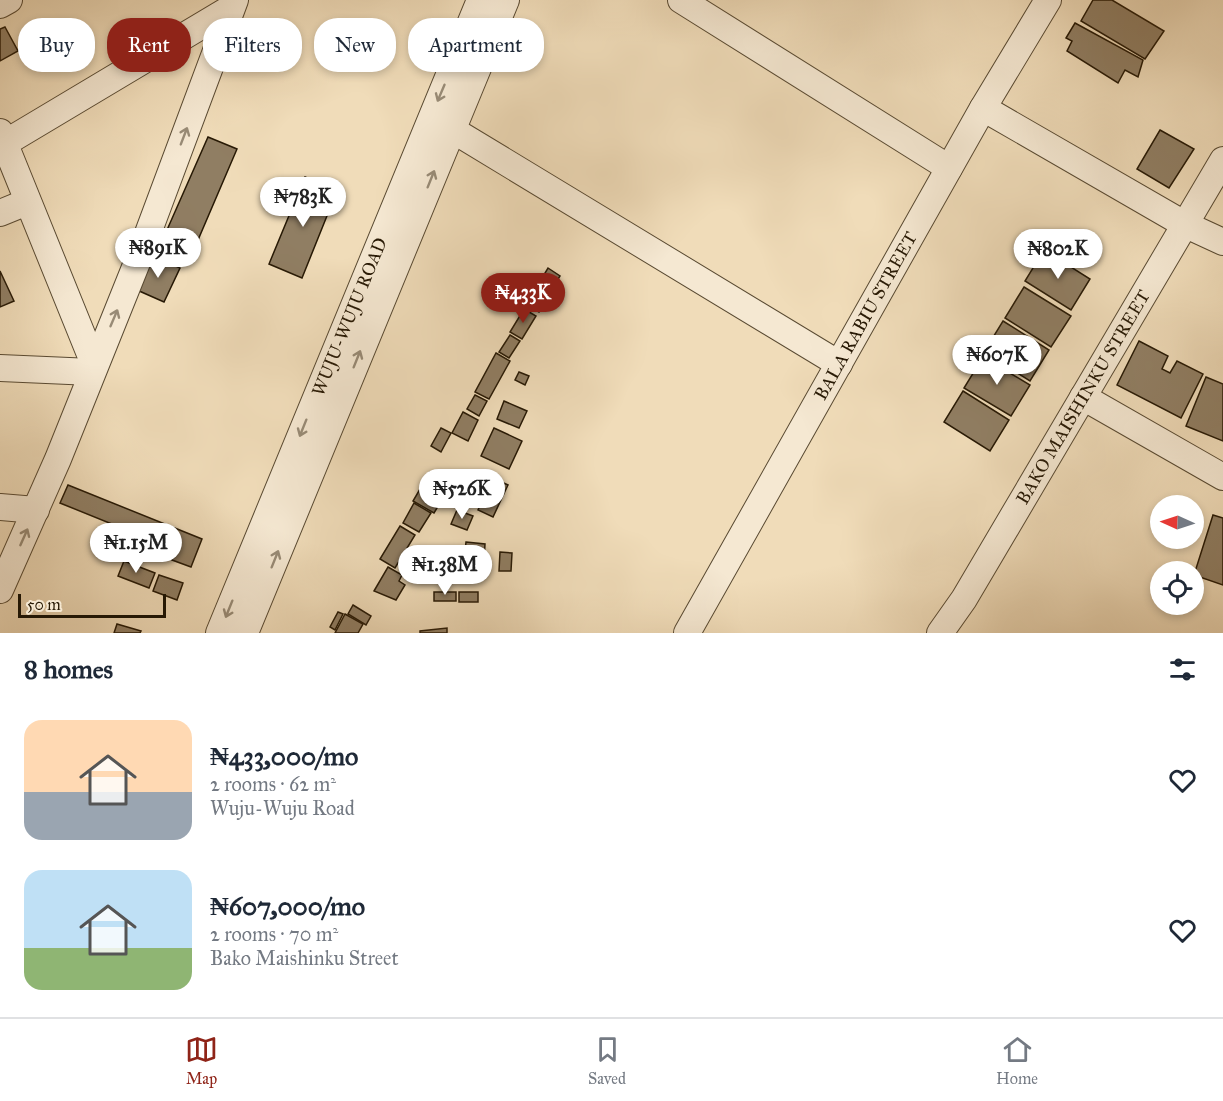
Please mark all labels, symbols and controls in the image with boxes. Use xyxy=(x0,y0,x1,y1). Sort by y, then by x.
chip: Buy xyxy=(18,18,95,72)
chip: Rent xyxy=(107,18,191,72)
chip: Filters xyxy=(203,18,302,72)
chip: New xyxy=(314,18,396,72)
chip: Apartment xyxy=(408,18,544,72)
one-way arrow xyxy=(435,83,446,101)
one-way arrow xyxy=(179,127,190,146)
one-way arrow xyxy=(426,170,437,189)
pin: ₦783K xyxy=(261,177,345,228)
text: ₦783K xyxy=(274,184,332,208)
pin: ₦891K xyxy=(116,228,200,279)
street label: BALA RABIU STREET xyxy=(810,228,922,404)
pin: ₦802K xyxy=(1016,229,1100,280)
street label: WUJU-WUJU ROAD xyxy=(307,234,392,399)
text: ₦891K xyxy=(129,235,187,259)
text: ₦802K xyxy=(1028,236,1088,260)
pin: ₦433K xyxy=(481,273,565,324)
text: ₦433K xyxy=(495,280,551,304)
street label: BAKO MAISHINKU STREET xyxy=(1011,286,1155,508)
one-way arrow xyxy=(109,309,120,327)
pin: ₦607K xyxy=(955,335,1039,386)
text: ₦607K xyxy=(966,342,1028,366)
one-way arrow xyxy=(352,351,363,369)
one-way arrow xyxy=(297,419,308,437)
pin: ₦526K xyxy=(420,469,504,520)
text: ₦526K xyxy=(433,476,491,500)
north arrow xyxy=(1150,495,1204,549)
map controls xyxy=(1150,495,1204,615)
pin: ₦1.15M xyxy=(87,523,185,574)
one-way arrow xyxy=(19,529,31,547)
text: ₦1.15M xyxy=(104,530,168,554)
pin: ₦1.38M xyxy=(396,545,494,596)
one-way arrow xyxy=(270,551,281,569)
text: ₦1.38M xyxy=(412,552,478,576)
button: locate xyxy=(1150,561,1204,615)
scale bar xyxy=(18,591,166,618)
text: 50 m xyxy=(27,595,61,614)
one-way arrow xyxy=(223,599,234,618)
text: 8 homes xyxy=(24,653,113,685)
icon: filters xyxy=(1166,653,1199,686)
text: ₦433,000/mo xyxy=(210,740,358,772)
icon: home xyxy=(72,744,144,816)
icon: heart xyxy=(1166,764,1199,797)
text: 2 rooms · 62 m² xyxy=(210,772,336,796)
text: Wuju-Wuju Road xyxy=(210,796,355,820)
text: ₦607,000/mo xyxy=(210,890,365,922)
icon: home xyxy=(72,894,144,966)
icon: heart xyxy=(1166,914,1199,947)
text: 2 rooms · 70 m² xyxy=(210,922,338,946)
text: Bako Maishinku Street xyxy=(210,946,399,970)
tab: Map xyxy=(185,1033,218,1088)
tab: Saved xyxy=(588,1033,626,1088)
tab: Home xyxy=(996,1033,1038,1088)

